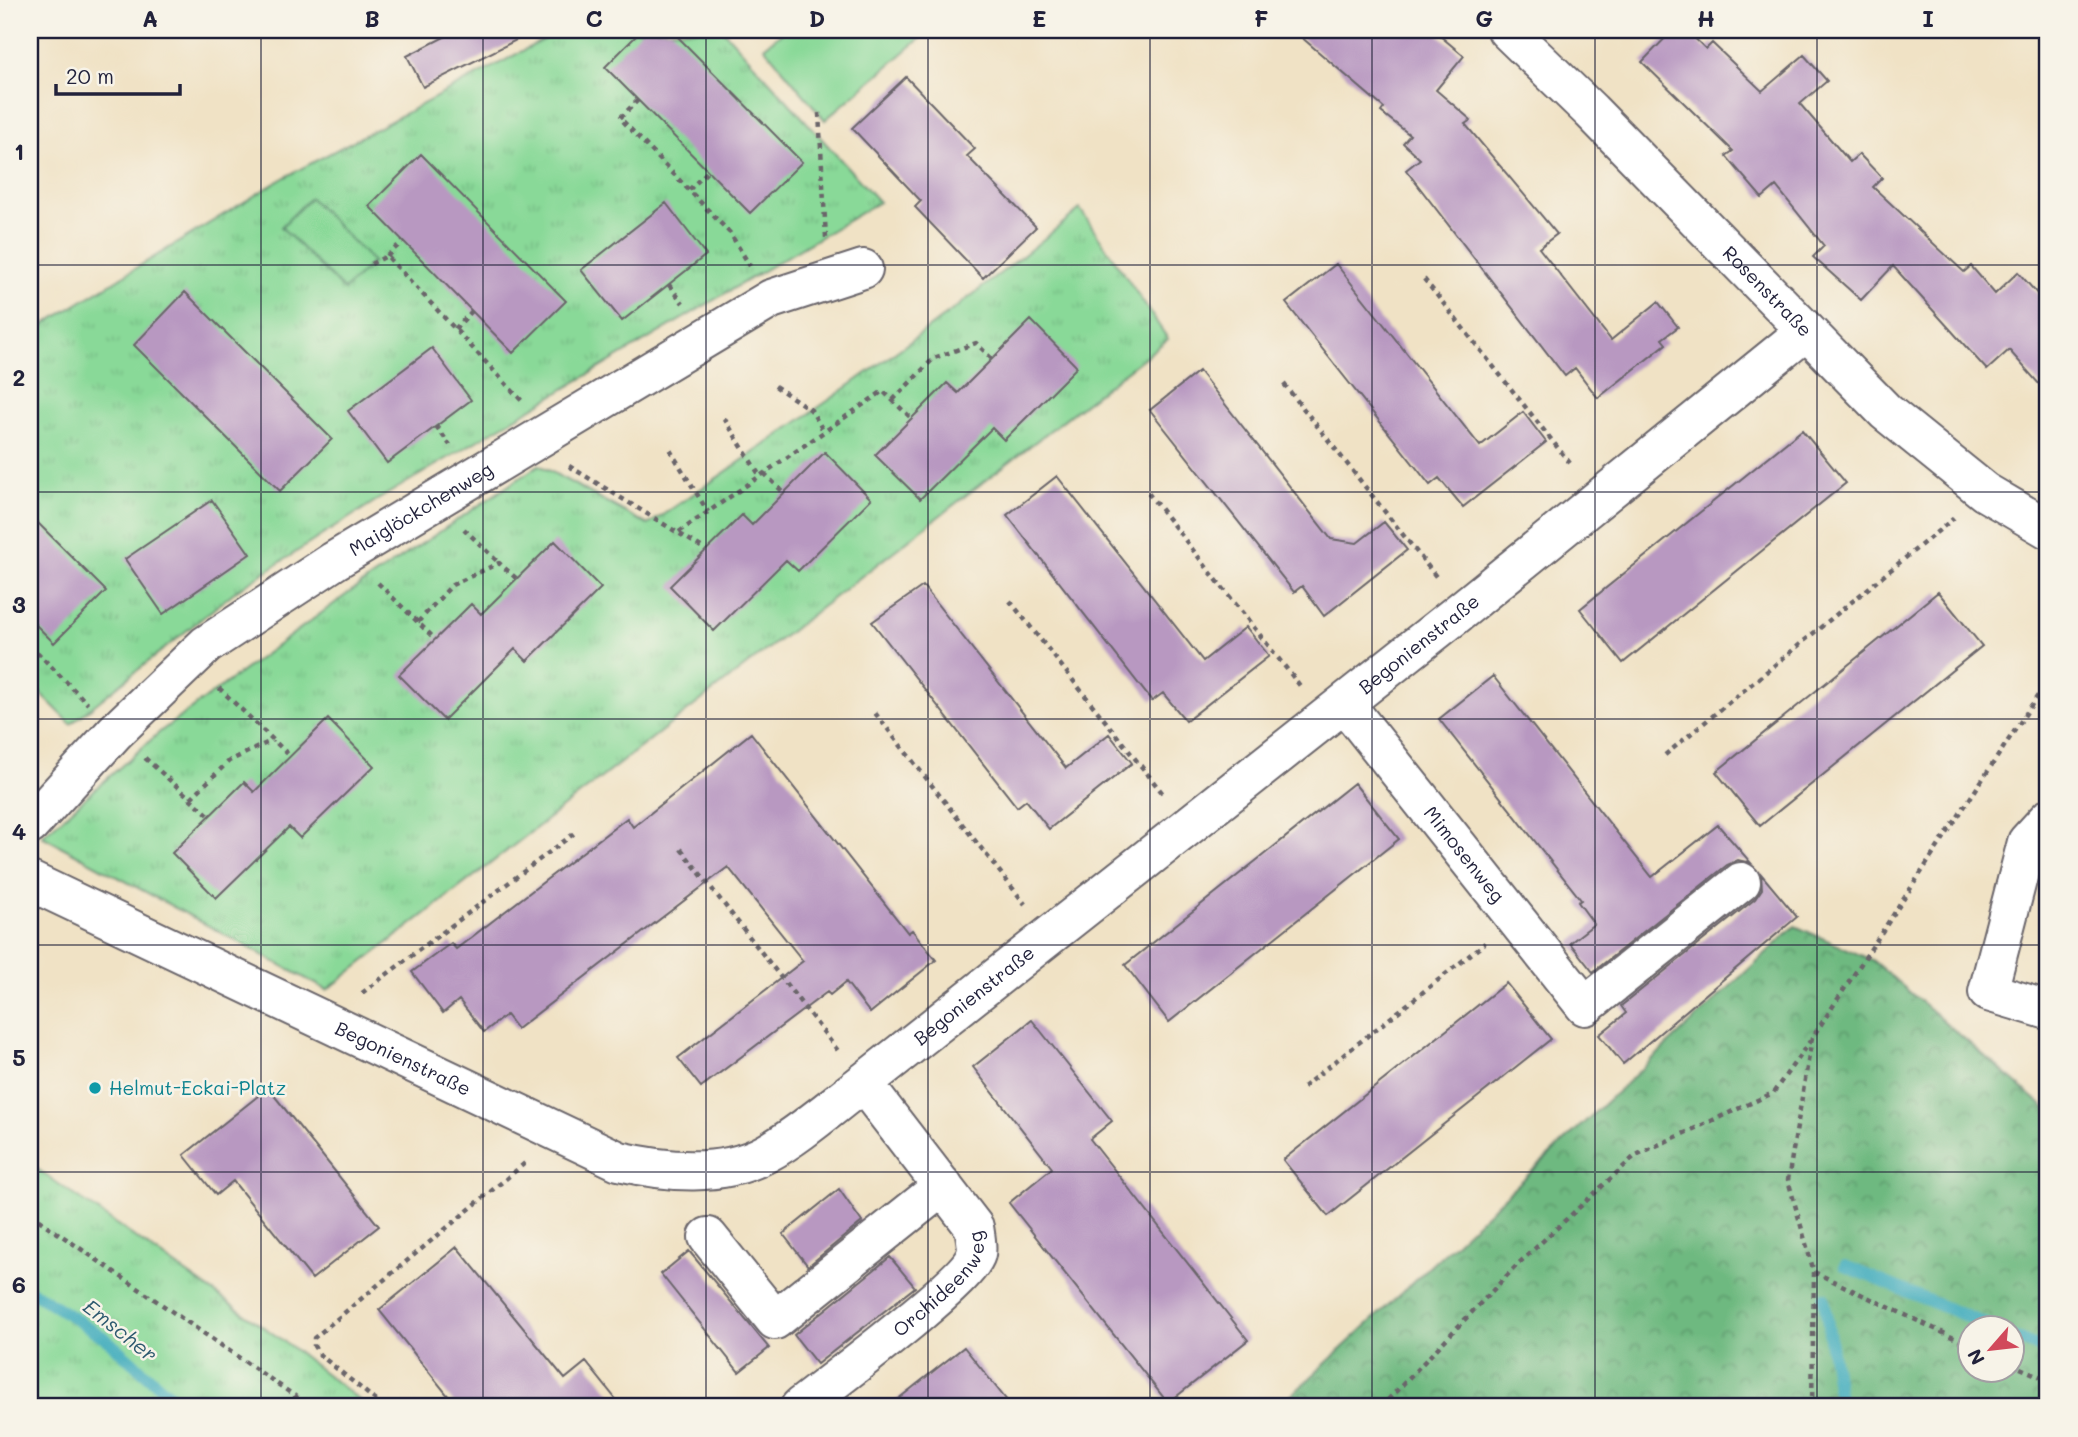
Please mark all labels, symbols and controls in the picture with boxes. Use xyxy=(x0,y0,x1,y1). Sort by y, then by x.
text: A xyxy=(142,3,158,33)
text: B xyxy=(364,3,380,33)
text: C xyxy=(585,3,603,33)
text: D xyxy=(809,3,825,33)
text: E xyxy=(1032,3,1046,33)
text: F xyxy=(1254,3,1268,33)
text: G xyxy=(1475,3,1493,33)
text: H xyxy=(1697,3,1715,33)
text: I xyxy=(1922,3,1934,33)
scale bar xyxy=(56,52,180,96)
text: 20 m xyxy=(66,62,114,89)
text: 1 xyxy=(14,136,24,166)
street label: Rosenstraße xyxy=(1718,240,1818,342)
text: 2 xyxy=(13,362,25,392)
street label: Maiglöckchenweg xyxy=(344,456,497,561)
street label: Begonienstraße xyxy=(1353,588,1484,699)
text: 3 xyxy=(12,589,26,619)
street label: Mimosenweg xyxy=(1419,801,1511,907)
text: 4 xyxy=(12,816,26,846)
street label: Begonienstraße xyxy=(908,940,1039,1050)
street label: Begonienstraße xyxy=(331,1015,475,1101)
text: 5 xyxy=(12,1042,26,1072)
place label: Helmut-Eckai-Platz xyxy=(109,1075,286,1100)
marker: Helmut-Eckai-Platz xyxy=(87,1080,103,1096)
street label: Orchideenweg xyxy=(887,1230,989,1342)
text: 6 xyxy=(12,1269,26,1299)
water label: Emscher xyxy=(78,1292,163,1367)
north arrow xyxy=(1955,1314,2025,1384)
text: N xyxy=(1961,1345,1990,1369)

